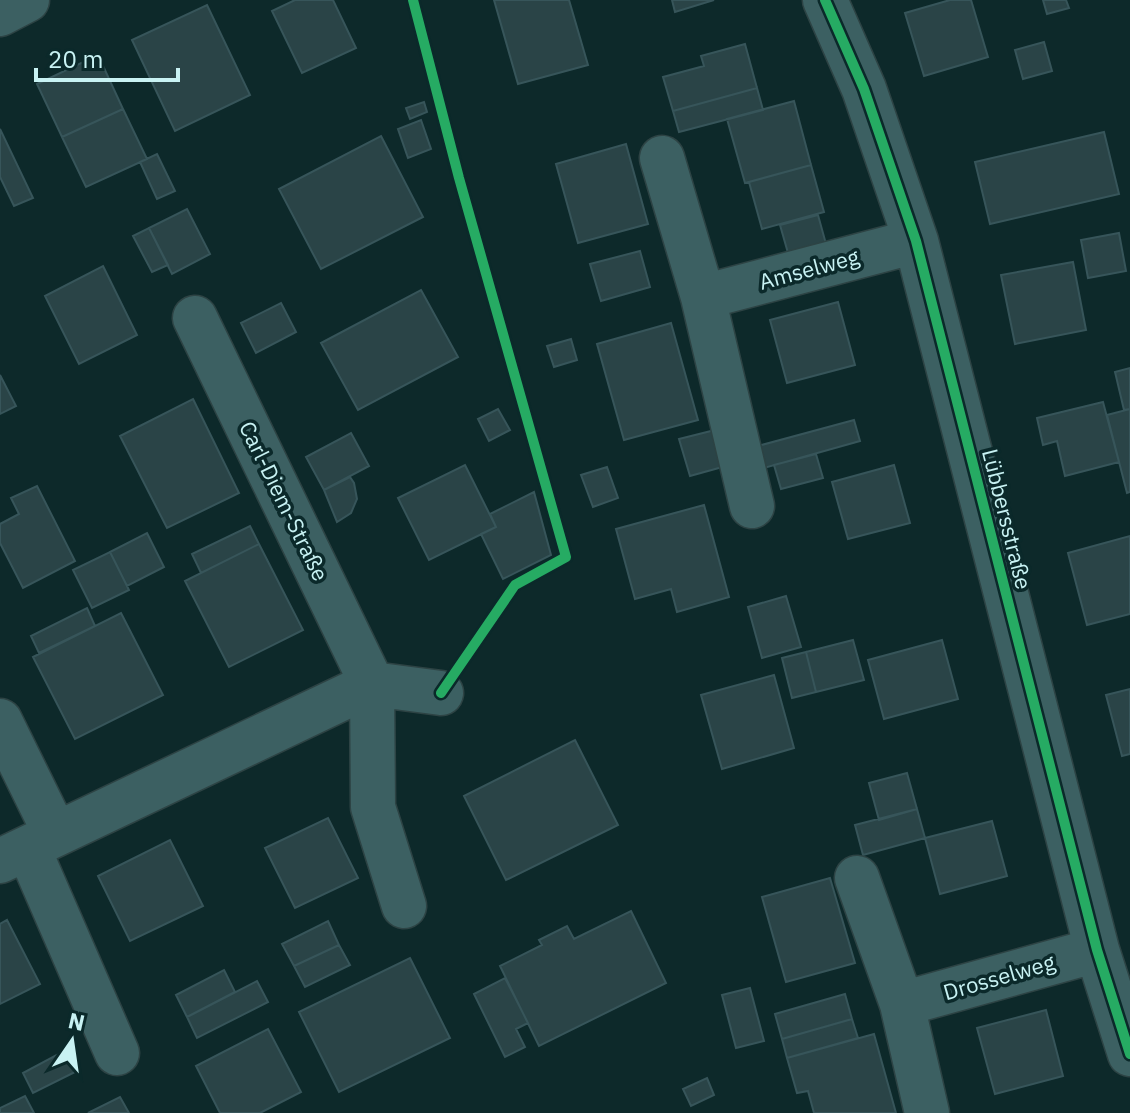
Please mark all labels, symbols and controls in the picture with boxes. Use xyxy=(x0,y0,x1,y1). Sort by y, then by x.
scale bar xyxy=(36,32,178,82)
text: 20 m xyxy=(48,43,103,75)
street label: Amselweg xyxy=(756,241,862,296)
street label: Carl-Diem-Straße xyxy=(233,416,336,585)
street label: Lübbersstraße xyxy=(976,446,1039,592)
street label: Drosselweg xyxy=(940,947,1058,1006)
north arrow xyxy=(32,1001,112,1081)
text: N xyxy=(66,1005,88,1037)

